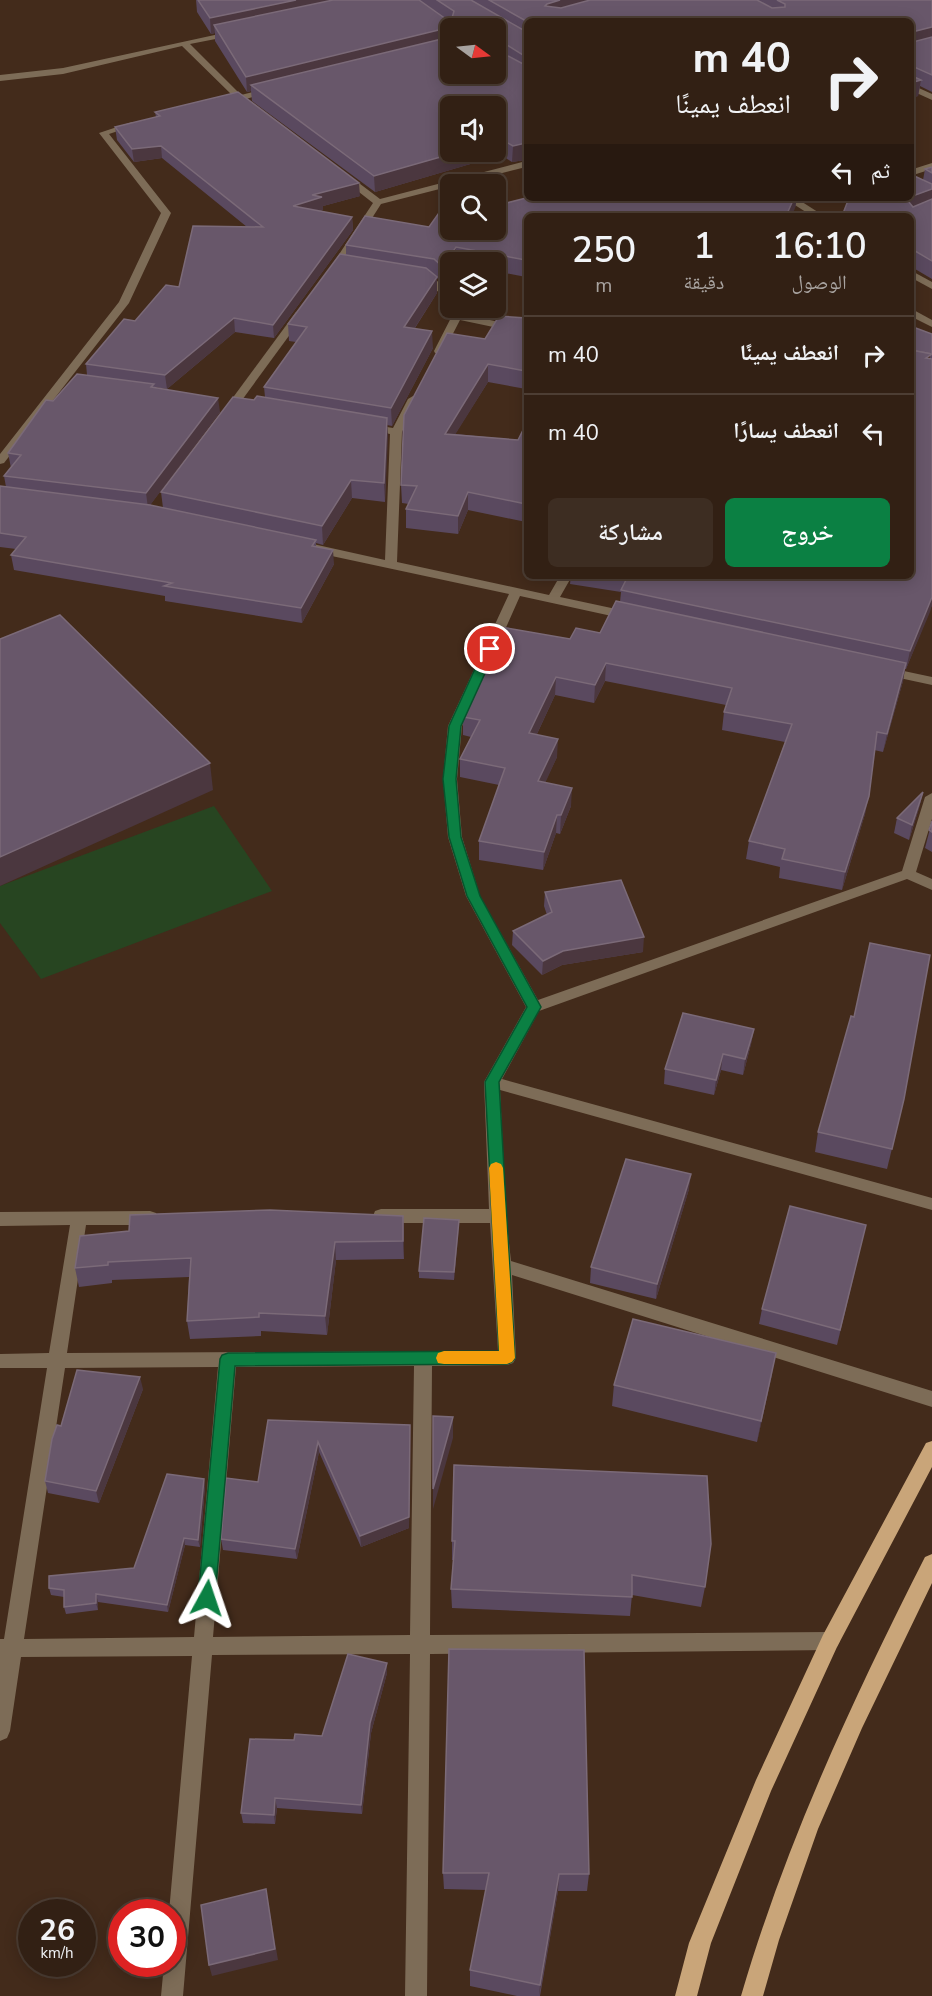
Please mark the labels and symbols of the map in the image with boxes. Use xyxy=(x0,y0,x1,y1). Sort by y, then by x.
north arrow xyxy=(440,18,506,84)
pin xyxy=(464,623,515,674)
position arrow xyxy=(175,1566,239,1630)
speed limit sign: 30 xyxy=(108,1899,186,1977)

